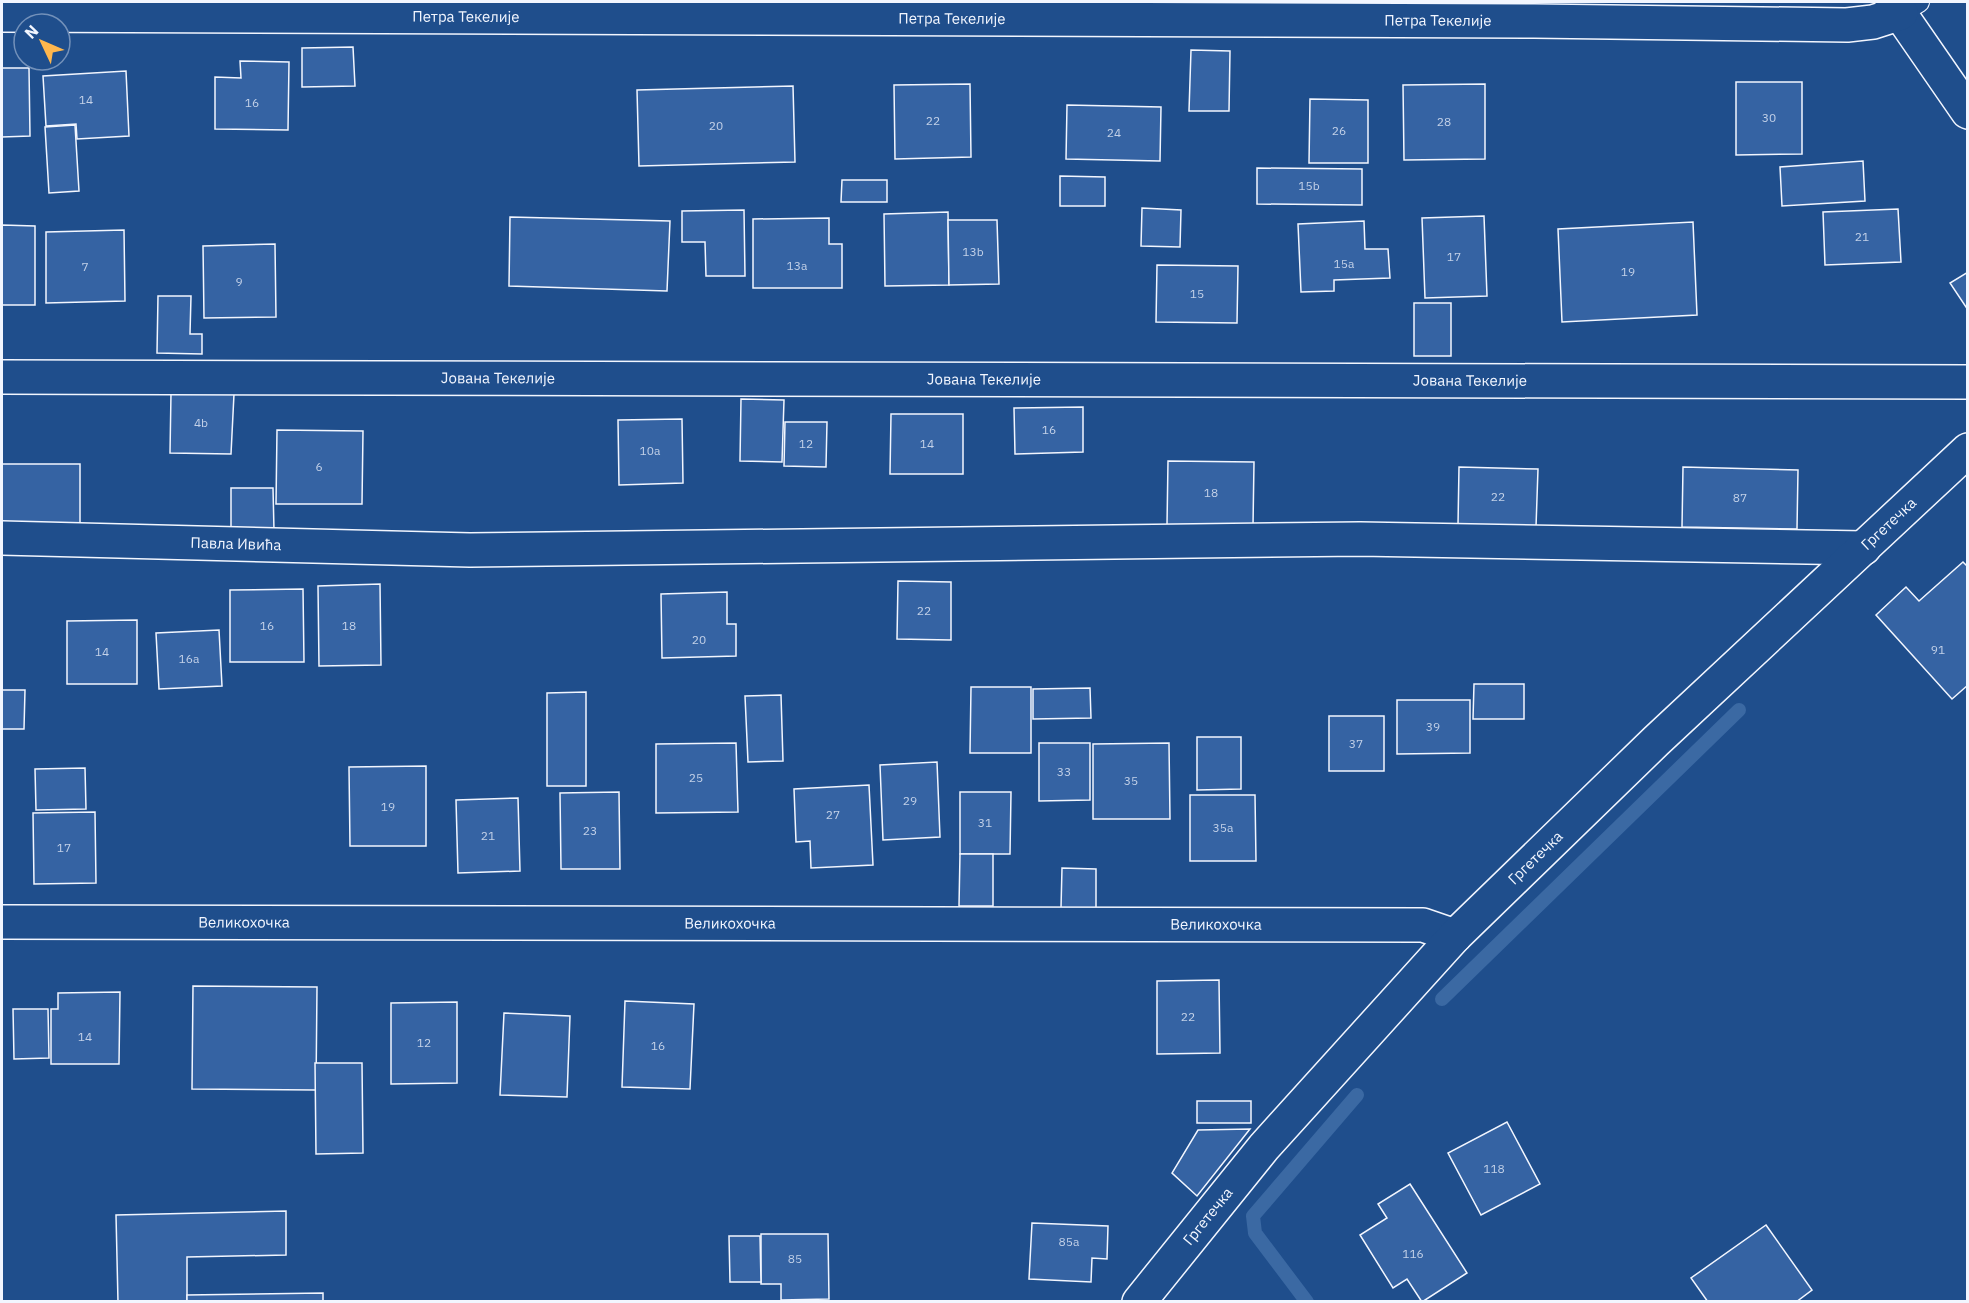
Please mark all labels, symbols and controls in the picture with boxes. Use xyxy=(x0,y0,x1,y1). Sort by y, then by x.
street label: Петра Текелије xyxy=(412,7,520,26)
street label: Петра Текелије xyxy=(898,9,1006,28)
street label: Петра Текелије xyxy=(1384,10,1492,30)
north arrow xyxy=(12,12,72,72)
text: N xyxy=(20,20,42,43)
house number: 14 xyxy=(79,92,93,107)
house number: 16 xyxy=(245,95,259,110)
house number: 30 xyxy=(1762,110,1776,125)
house number: 22 xyxy=(926,113,940,128)
house number: 28 xyxy=(1437,114,1451,129)
house number: 20 xyxy=(709,118,723,133)
house number: 26 xyxy=(1332,123,1346,138)
house number: 24 xyxy=(1107,125,1121,140)
house number: 15b xyxy=(1298,178,1320,193)
house number: 21 xyxy=(1855,229,1869,244)
house number: 13b xyxy=(962,244,984,259)
house number: 17 xyxy=(1447,249,1461,264)
house number: 15a xyxy=(1334,256,1355,271)
house number: 13a xyxy=(787,258,808,273)
house number: 7 xyxy=(81,259,89,274)
house number: 19 xyxy=(1621,264,1635,279)
house number: 9 xyxy=(235,274,243,289)
house number: 15 xyxy=(1190,286,1204,301)
street label: Јована Текелије xyxy=(441,368,555,387)
street label: Јована Текелије xyxy=(927,369,1041,389)
street label: Јована Текелије xyxy=(1413,371,1527,390)
house number: 4b xyxy=(194,415,208,430)
house number: 16 xyxy=(1042,422,1056,437)
house number: 12 xyxy=(799,436,813,451)
house number: 14 xyxy=(920,436,934,451)
house number: 10a xyxy=(640,443,661,458)
house number: 6 xyxy=(315,459,323,474)
house number: 18 xyxy=(1204,485,1218,500)
house number: 22 xyxy=(1491,489,1505,504)
house number: 87 xyxy=(1733,490,1747,505)
street label: Гргетечка xyxy=(1857,493,1920,554)
street label: Павла Ивића xyxy=(190,533,282,554)
house number: 22 xyxy=(917,603,931,618)
house number: 16 xyxy=(260,618,274,633)
house number: 18 xyxy=(342,618,356,633)
house number: 20 xyxy=(692,632,706,647)
house number: 91 xyxy=(1931,642,1945,657)
house number: 14 xyxy=(95,644,109,659)
house number: 16a xyxy=(179,651,200,666)
house number: 39 xyxy=(1426,719,1440,734)
house number: 37 xyxy=(1349,736,1363,751)
house number: 33 xyxy=(1057,764,1071,779)
house number: 25 xyxy=(689,770,703,785)
house number: 35 xyxy=(1124,773,1138,788)
house number: 29 xyxy=(903,793,917,808)
house number: 19 xyxy=(381,799,395,814)
house number: 27 xyxy=(826,807,840,822)
house number: 31 xyxy=(978,815,992,830)
house number: 35a xyxy=(1213,820,1234,835)
house number: 23 xyxy=(583,823,597,838)
street label: Гргетечка xyxy=(1504,827,1567,888)
house number: 21 xyxy=(481,828,495,843)
house number: 17 xyxy=(57,840,71,855)
street label: Великохочка xyxy=(198,912,290,932)
street label: Великохочка xyxy=(684,913,776,933)
street label: Великохочка xyxy=(1170,914,1262,934)
house number: 22 xyxy=(1181,1009,1195,1024)
house number: 14 xyxy=(78,1029,92,1044)
house number: 12 xyxy=(417,1035,431,1050)
house number: 16 xyxy=(651,1038,665,1053)
house number: 118 xyxy=(1483,1161,1505,1176)
street label: Гргетечка xyxy=(1179,1183,1237,1249)
house number: 85a xyxy=(1059,1234,1080,1249)
house number: 116 xyxy=(1402,1246,1424,1261)
house number: 85 xyxy=(788,1251,802,1266)

